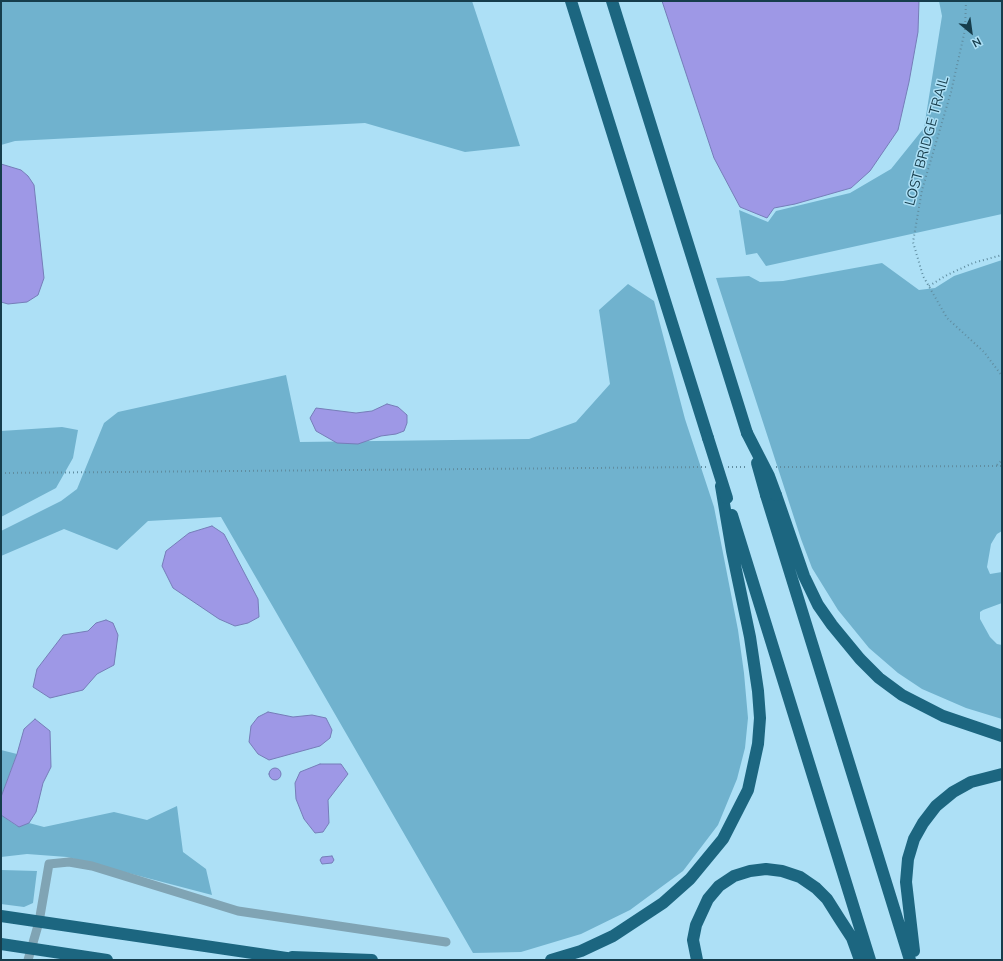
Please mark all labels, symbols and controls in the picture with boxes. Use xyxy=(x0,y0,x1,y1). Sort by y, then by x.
north arrow xyxy=(951,12,991,52)
text: N xyxy=(970,34,984,51)
street label: LOST BRIDGE TRAIL xyxy=(902,74,952,208)

